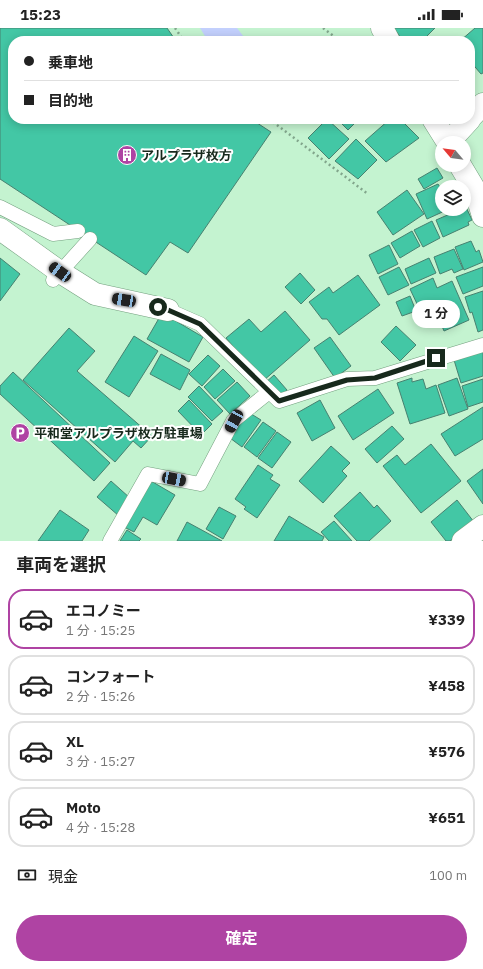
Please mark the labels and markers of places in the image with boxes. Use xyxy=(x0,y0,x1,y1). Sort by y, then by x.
building icon: アルプラザ枚方 xyxy=(116,144,138,166)
place label: アルプラザ枚方 xyxy=(141,147,232,164)
parking icon: 平和堂アルプラザ枚方駐車場 xyxy=(9,422,31,444)
place label: 平和堂アルプラザ枚方駐車場 xyxy=(34,425,203,442)

